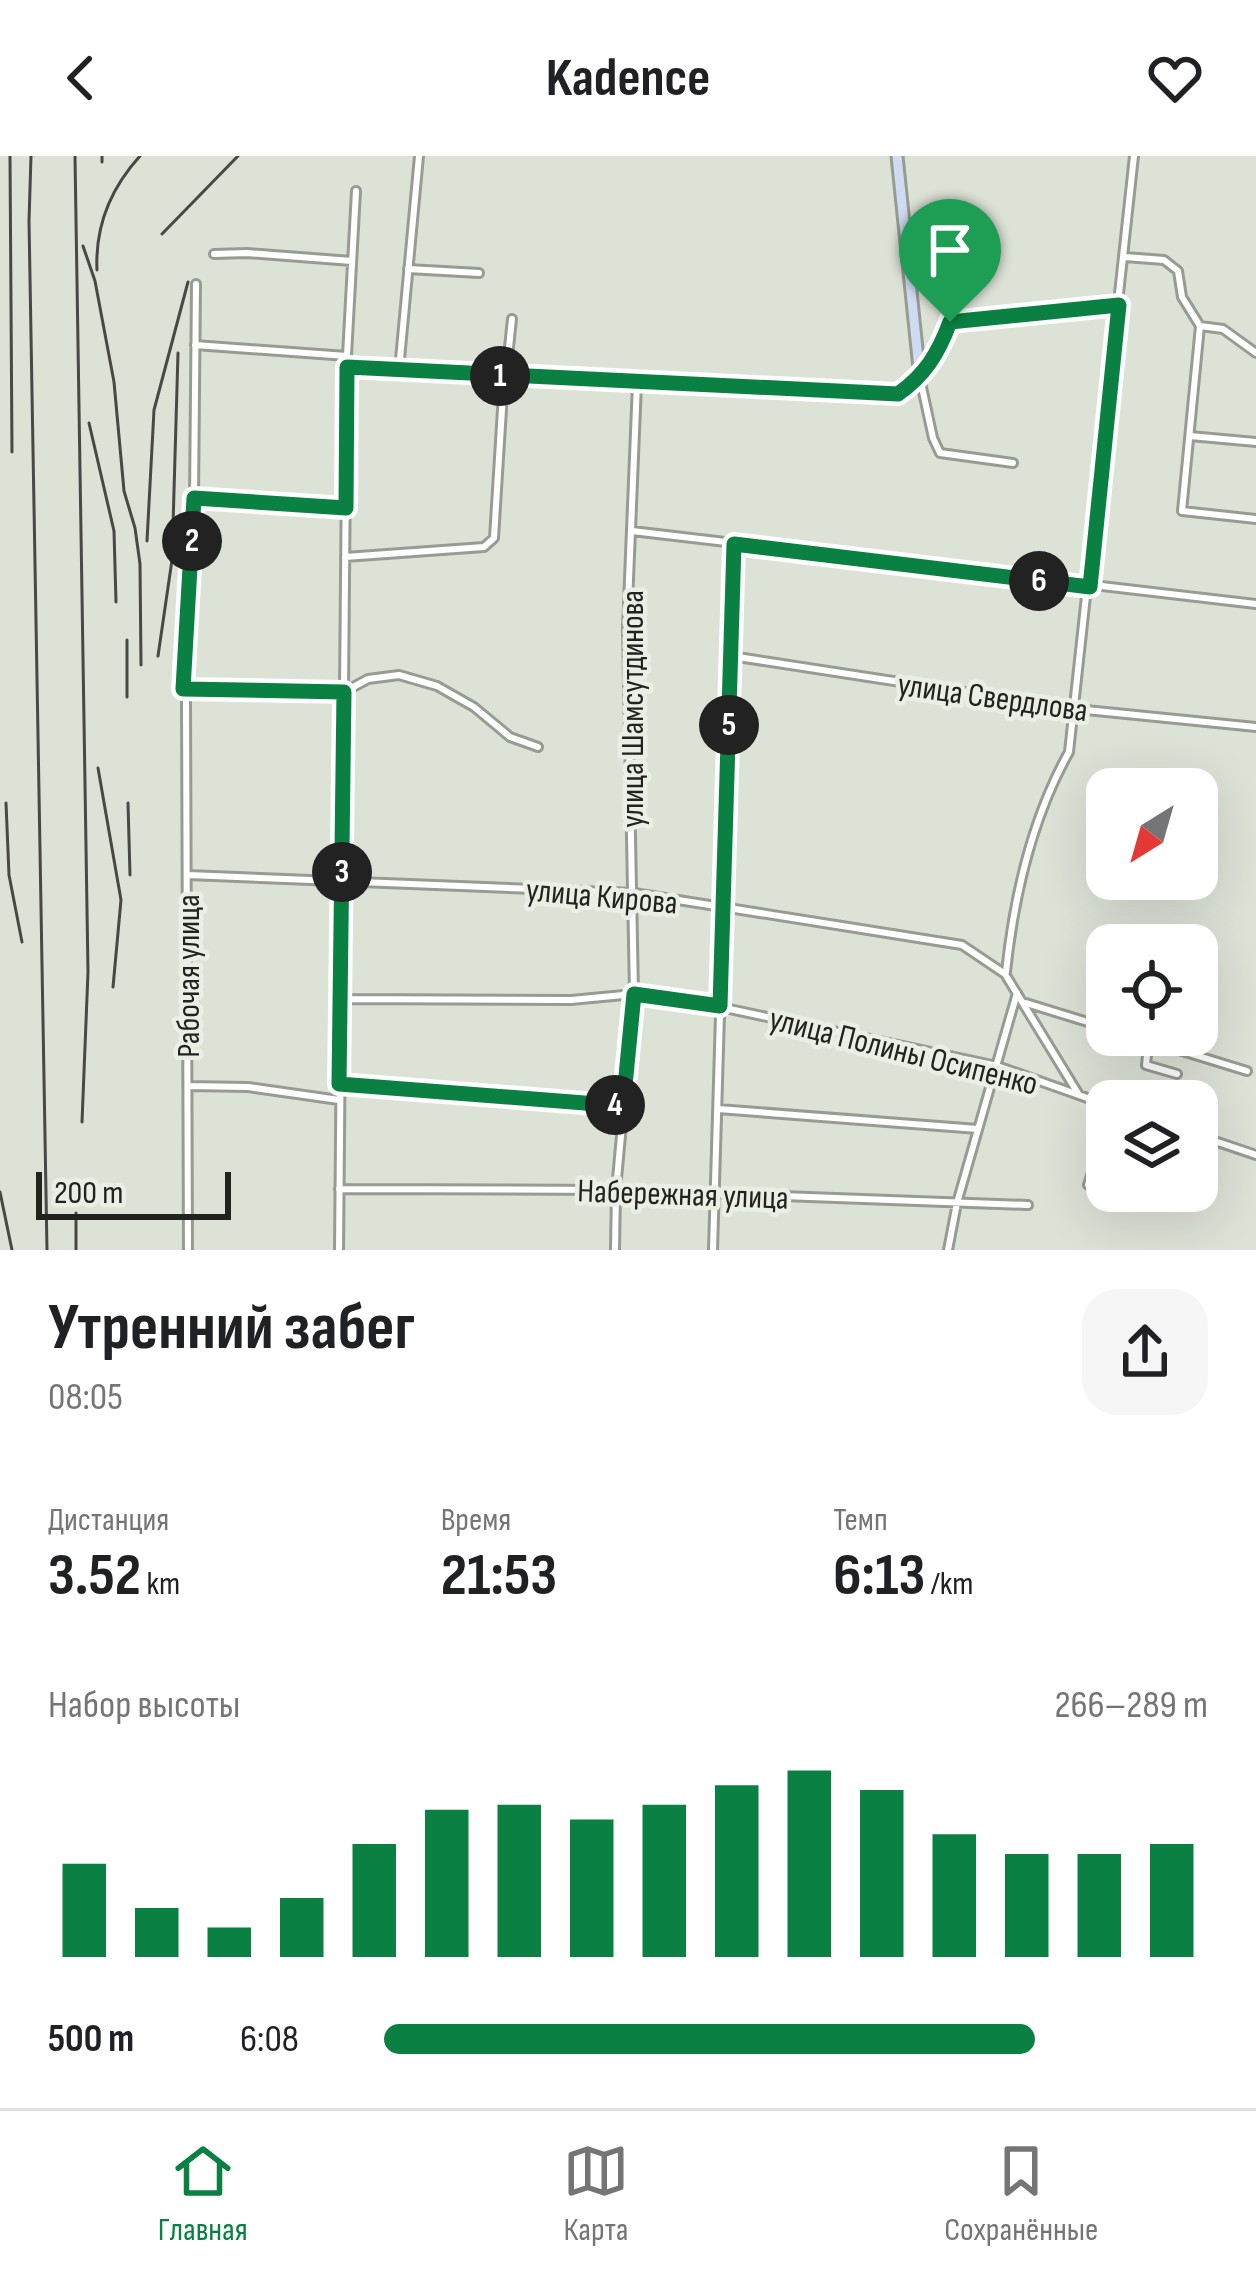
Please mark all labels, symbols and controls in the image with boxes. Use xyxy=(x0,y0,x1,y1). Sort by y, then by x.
icon: back xyxy=(48,45,114,111)
icon: heart xyxy=(1142,45,1208,111)
text: Kadence xyxy=(546,46,710,111)
pin xyxy=(899,199,1001,322)
icon: arrive xyxy=(917,217,983,283)
pin: 1 xyxy=(470,346,530,406)
text: 1 xyxy=(494,356,506,396)
pin: 2 xyxy=(162,511,222,571)
text: 2 xyxy=(185,521,199,561)
pin: 6 xyxy=(1009,551,1069,611)
text: 6 xyxy=(1031,561,1047,601)
street label: улица Шамсутдинова xyxy=(613,590,653,828)
street label: улица Свердлова xyxy=(895,665,1090,731)
pin: 5 xyxy=(699,695,759,755)
text: 5 xyxy=(722,705,736,745)
north arrow xyxy=(1086,768,1218,900)
map controls xyxy=(1086,768,1218,1212)
pin: 3 xyxy=(312,842,372,902)
text: 3 xyxy=(335,852,349,892)
street label: улица Кирова xyxy=(524,870,679,924)
street label: Рабочая улица xyxy=(169,894,209,1058)
button: locate xyxy=(1086,924,1218,1056)
street label: улица Полины Осипенко xyxy=(765,999,1042,1105)
pin: 4 xyxy=(585,1075,645,1135)
button: layers xyxy=(1086,1080,1218,1212)
text: 4 xyxy=(607,1085,623,1125)
scale bar xyxy=(36,1166,231,1219)
street label: Набережная улица xyxy=(577,1171,789,1219)
text: 200 m xyxy=(54,1173,123,1213)
text: Утренний забег xyxy=(48,1289,415,1368)
button: share xyxy=(1082,1289,1208,1415)
text: 08:05 xyxy=(48,1374,123,1421)
text: Дистанция xyxy=(48,1500,169,1540)
text: Время xyxy=(441,1500,511,1540)
text: Темп xyxy=(833,1500,888,1540)
text: 3.52 xyxy=(48,1540,141,1612)
text: 21:53 xyxy=(441,1540,557,1612)
text: 6:13 xyxy=(833,1540,925,1612)
text: km xyxy=(141,1564,180,1604)
text: /km xyxy=(925,1564,974,1604)
text: Набор высоты xyxy=(48,1682,240,1729)
text: 266–289 m xyxy=(1054,1682,1208,1729)
text: 500 m xyxy=(48,2016,134,2063)
text: 6:08 xyxy=(240,2016,299,2063)
tab: Главная xyxy=(158,2138,248,2250)
tab: Карта xyxy=(563,2138,629,2250)
tab: Сохранённые xyxy=(944,2138,1098,2250)

